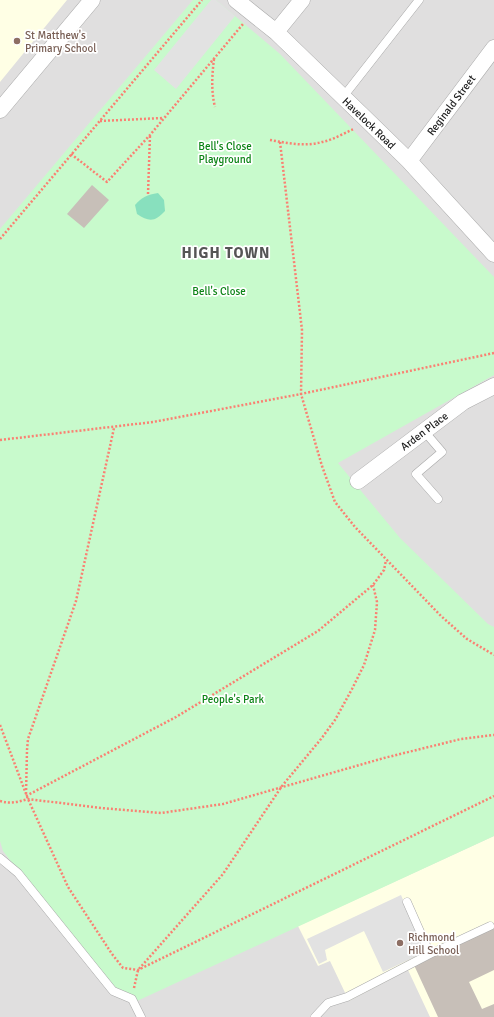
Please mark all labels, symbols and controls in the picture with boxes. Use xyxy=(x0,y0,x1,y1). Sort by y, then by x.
place label: St Matthew's Primary School xyxy=(25,29,96,55)
marker: St Matthew's Primary School xyxy=(12,36,22,46)
street label: Reginald Street xyxy=(424,72,478,138)
street label: Havelock Road xyxy=(339,95,398,152)
park label: Bell's Close Playground xyxy=(198,140,252,166)
district label: HIGH TOWN xyxy=(182,244,270,262)
park label: Bell's Close xyxy=(192,285,246,298)
street label: Arden Place xyxy=(398,409,451,453)
park label: People's Park xyxy=(202,693,265,706)
place label: Richmond Hill School xyxy=(408,931,459,957)
marker: Richmond Hill School xyxy=(395,938,405,948)

